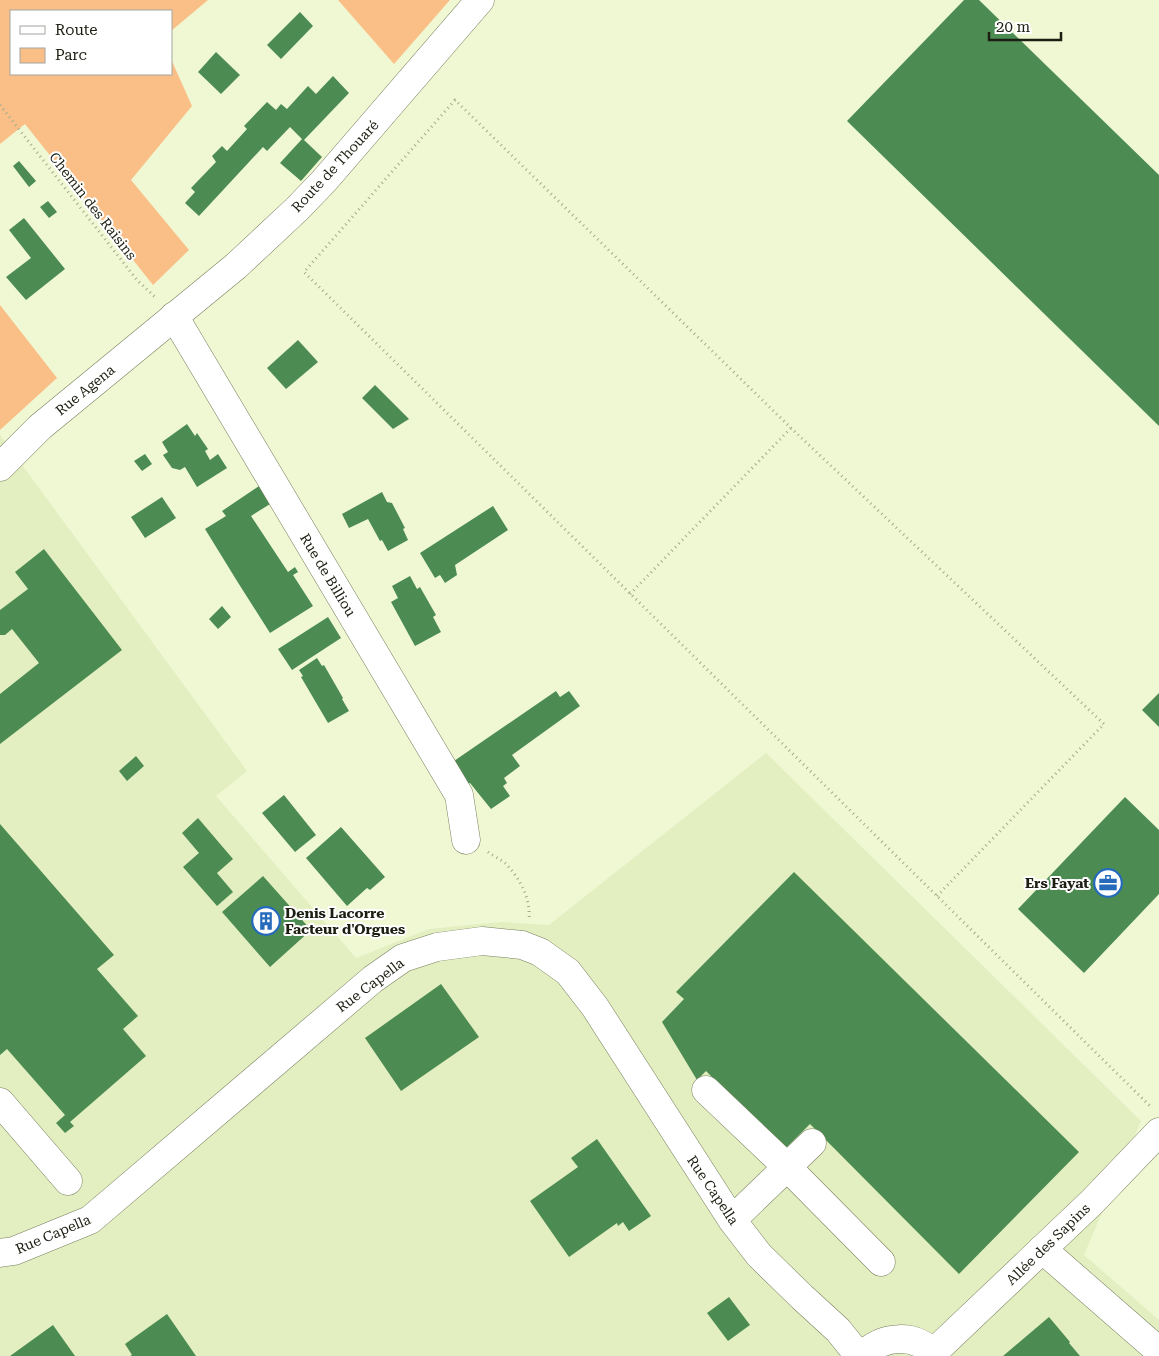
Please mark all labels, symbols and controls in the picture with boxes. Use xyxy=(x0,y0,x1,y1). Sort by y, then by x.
legend xyxy=(10,10,172,75)
scale bar xyxy=(989,10,1062,42)
text: 20 m xyxy=(996,18,1031,36)
text: Route xyxy=(55,21,97,39)
text: Parc xyxy=(55,46,87,64)
street label: Route de Thouaré xyxy=(288,116,382,215)
street label: Chemin des Raisins xyxy=(46,149,140,263)
street label: Rue Agena xyxy=(52,361,118,419)
street label: Rue de Billiou xyxy=(297,531,359,620)
office icon: Ers Fayat xyxy=(1093,868,1123,898)
place label: Ers Fayat xyxy=(1025,875,1089,891)
place label: Denis Lacorre Facteur d'Orgues xyxy=(285,905,405,937)
building icon: Denis Lacorre Facteur d'Orgues xyxy=(251,906,281,936)
street label: Rue Capella xyxy=(333,954,407,1015)
street label: Rue Capella xyxy=(684,1152,742,1228)
street label: Allée des Sapins xyxy=(1003,1200,1093,1288)
street label: Rue Capella xyxy=(13,1211,93,1257)

